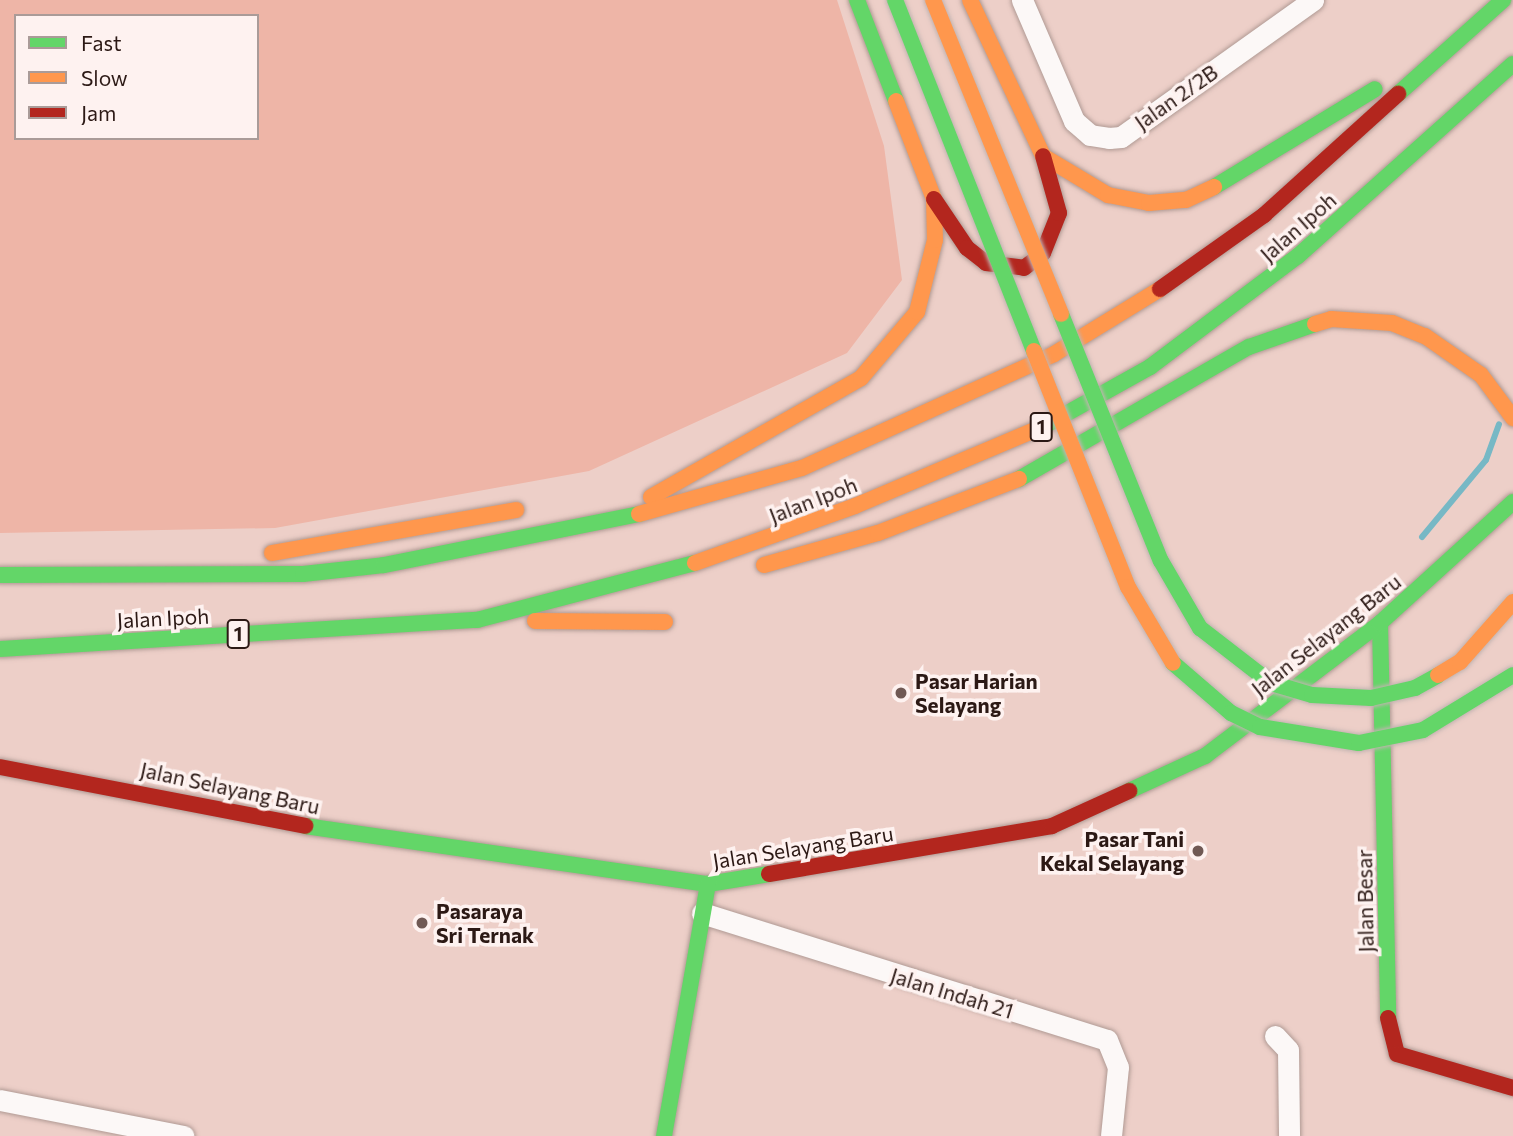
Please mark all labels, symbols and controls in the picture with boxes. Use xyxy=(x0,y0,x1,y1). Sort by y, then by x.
legend xyxy=(14,14,259,140)
text: Fast xyxy=(81,30,122,55)
street label: Jalan 2/2B xyxy=(1130,59,1222,135)
text: Slow xyxy=(81,65,128,90)
text: Jam xyxy=(81,100,116,125)
street label: Jalan Ipoh xyxy=(1255,187,1341,267)
road number: 1 xyxy=(1029,412,1053,442)
street label: Jalan Ipoh xyxy=(765,472,861,528)
street label: Jalan Selayang Baru xyxy=(1246,569,1406,701)
street label: Jalan Ipoh xyxy=(116,603,210,633)
road number: 1 xyxy=(226,618,250,650)
place label: Pasar Harian Selayang xyxy=(915,668,1038,718)
marker: Pasar Harian Selayang xyxy=(893,685,909,701)
street label: Jalan Selayang Baru xyxy=(138,757,322,819)
street label: Jalan Selayang Baru xyxy=(711,820,895,874)
place label: Pasar Tani Kekal Selayang xyxy=(1040,826,1184,876)
marker: Pasar Tani Kekal Selayang xyxy=(1190,843,1206,859)
street label: Jalan Besar xyxy=(1352,849,1378,953)
place label: Pasaraya Sri Ternak xyxy=(436,898,534,948)
marker: Pasaraya Sri Ternak xyxy=(414,915,430,931)
street label: Jalan Indah 21 xyxy=(888,962,1016,1024)

